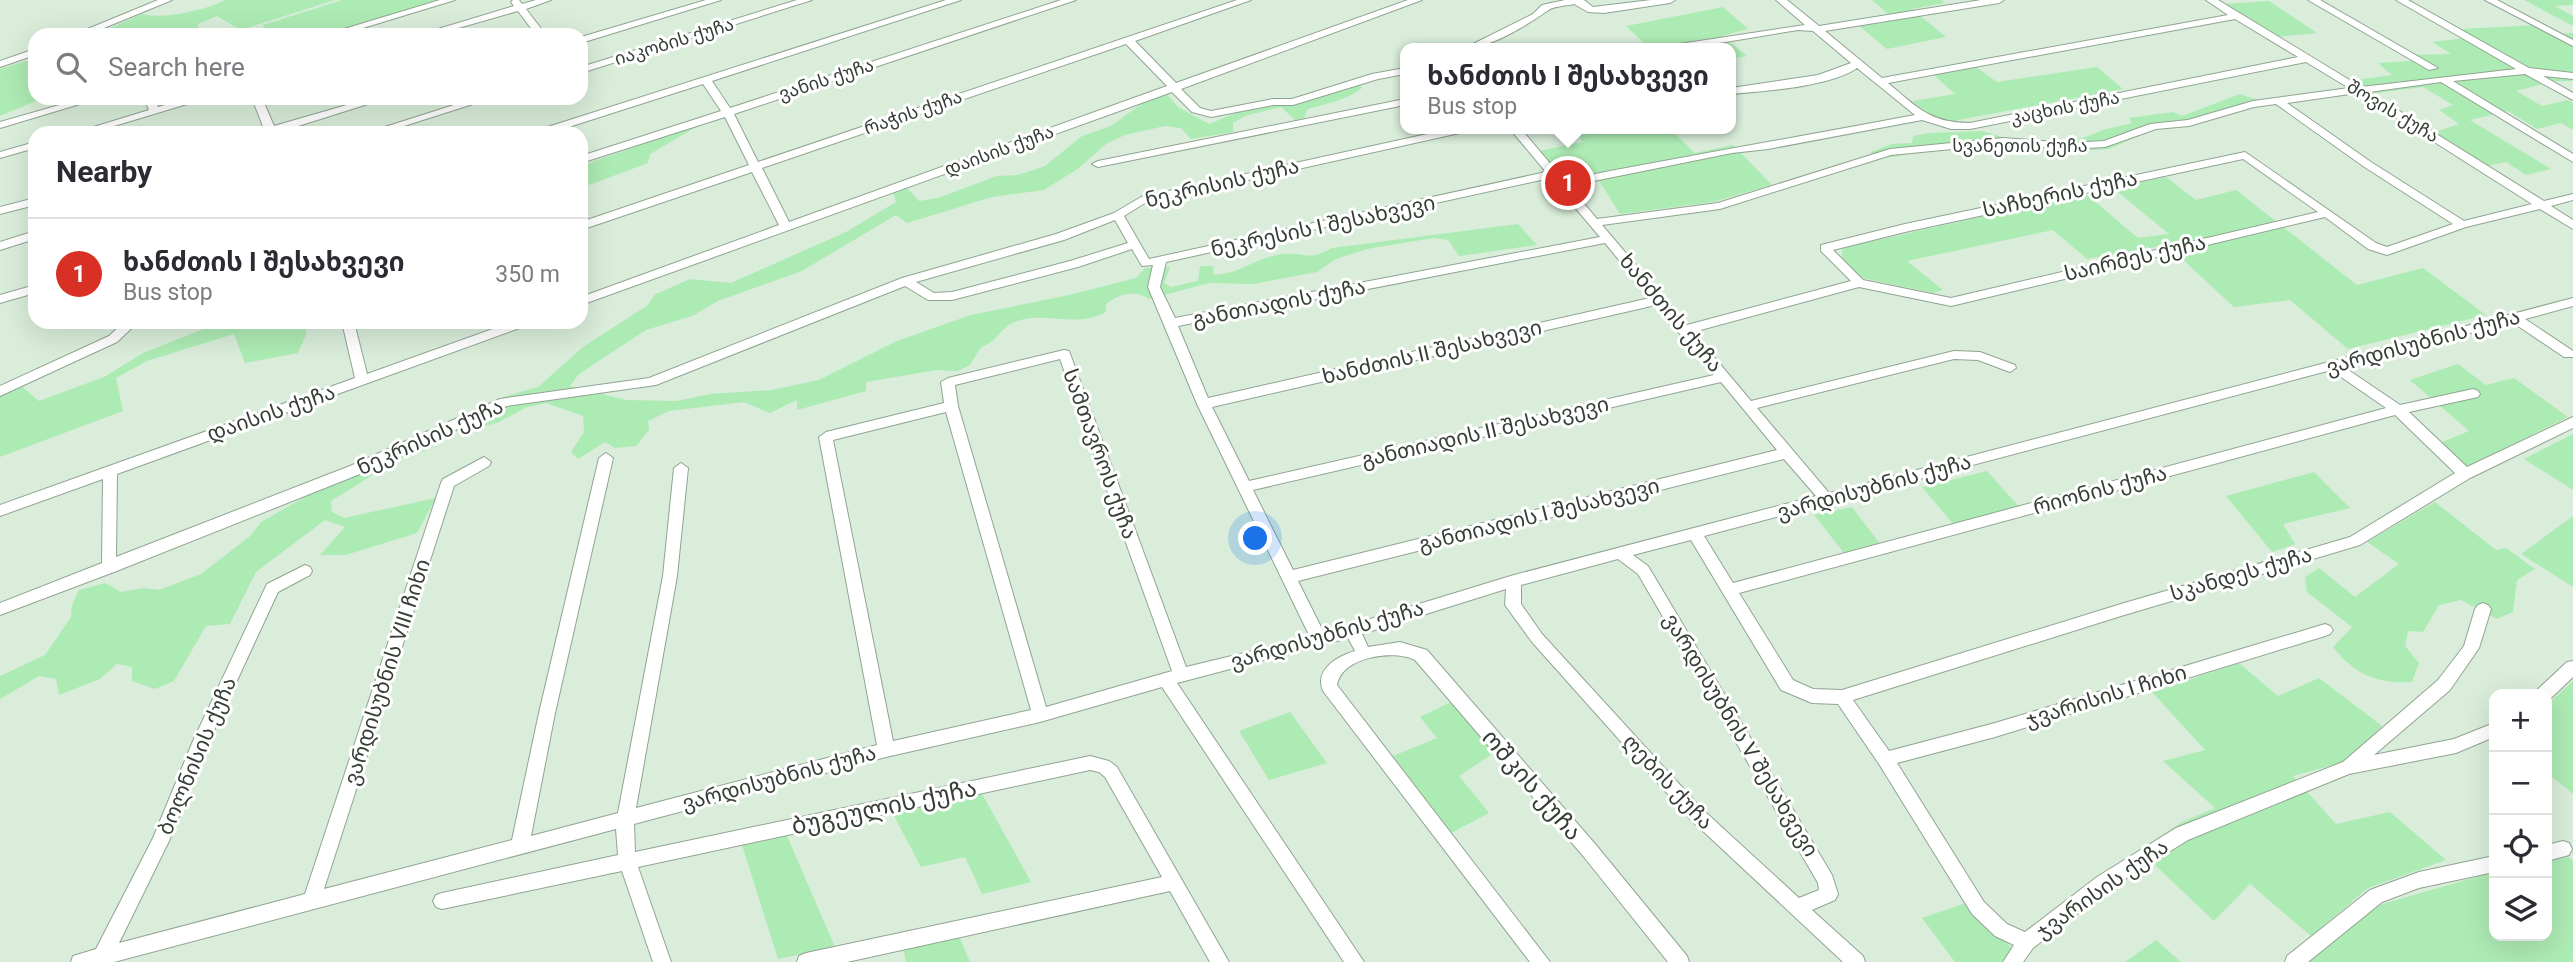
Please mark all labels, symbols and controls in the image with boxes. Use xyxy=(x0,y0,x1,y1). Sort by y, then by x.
street label: იაკობის ქუჩა xyxy=(612,13,736,70)
search box xyxy=(28,28,588,105)
popup xyxy=(1400,43,1736,134)
icon: search xyxy=(52,48,90,86)
text: Search here xyxy=(108,52,245,82)
street label: ვანის ქუჩა xyxy=(776,54,876,105)
text: ხანძთის I შესახვევი xyxy=(1427,61,1709,91)
street label: შოვის ქუჩა xyxy=(2343,75,2443,147)
street label: რაჭის ქუჩა xyxy=(861,85,965,140)
street label: კაცხის ქუჩა xyxy=(2009,86,2121,129)
text: Bus stop xyxy=(1427,93,1517,120)
street label: დაისის ქუჩა xyxy=(942,121,1057,180)
street label: სვანეთის ქუჩა xyxy=(1952,135,2088,157)
text: Nearby xyxy=(56,154,152,189)
street label: ნეკრისის ქუჩა xyxy=(1143,154,1301,212)
pin: 1 xyxy=(1545,157,1591,209)
street label: საჩხერის ქუჩა xyxy=(1981,166,2139,222)
street label: ნეკრესის I შესახვევი xyxy=(1209,190,1437,262)
street label: საირმეს ქუჩა xyxy=(2062,230,2208,286)
text: ხანძთის I შესახვევი xyxy=(123,247,404,277)
street label: ხანძთის ქუჩა xyxy=(1615,249,1727,377)
text: 1 xyxy=(72,261,86,288)
text: 350 m xyxy=(495,261,560,288)
street label: განთიადის ქუჩა xyxy=(1190,274,1368,333)
text: Bus stop xyxy=(123,279,213,306)
street label: ვარდისუბნის ქუჩა xyxy=(2323,305,2523,380)
street label: ხანძთის II შესახვევი xyxy=(1320,315,1544,389)
street label: სამთავროს ქუჩა xyxy=(1058,366,1142,542)
street label: დაისის ქუჩა xyxy=(204,380,338,447)
street label: განთიადის II შესახვევი xyxy=(1359,392,1611,473)
street label: ნეკრისის ქუჩა xyxy=(353,394,507,480)
street label: ვარდისუბნის ქუჩა xyxy=(1774,450,1974,525)
street label: რიონის ქუჩა xyxy=(2030,461,2170,519)
street label: განთიადის I შესახვევი xyxy=(1416,473,1662,558)
your location xyxy=(1238,521,1272,555)
street label: სკანდეს ქუჩა xyxy=(2167,542,2315,607)
street label: ვარდისუბნის VIII ჩიხი xyxy=(339,556,436,788)
street label: ვარდისუბნის ქუჩა xyxy=(1227,596,1427,675)
street label: ვარდისუბნის V შესახვევი xyxy=(1658,609,1823,861)
street label: ჯვარისის I ჩიხი xyxy=(2023,660,2189,732)
street label: ბოლნისის ქუჩა xyxy=(153,674,242,839)
map controls xyxy=(2489,689,2552,941)
button: + xyxy=(2489,689,2552,752)
street label: ოშკის ქუჩა xyxy=(1476,724,1588,846)
street label: ღების ქუჩა xyxy=(1617,730,1718,835)
street label: ვარდისუბნის ქუჩა xyxy=(679,741,879,816)
button: − xyxy=(2489,752,2552,815)
street label: ბუგეულის ქუჩა xyxy=(789,774,979,840)
button: locate xyxy=(2489,815,2552,878)
street label: ჯვარისის ქუჩა xyxy=(2031,834,2173,944)
button: layers xyxy=(2489,878,2552,941)

